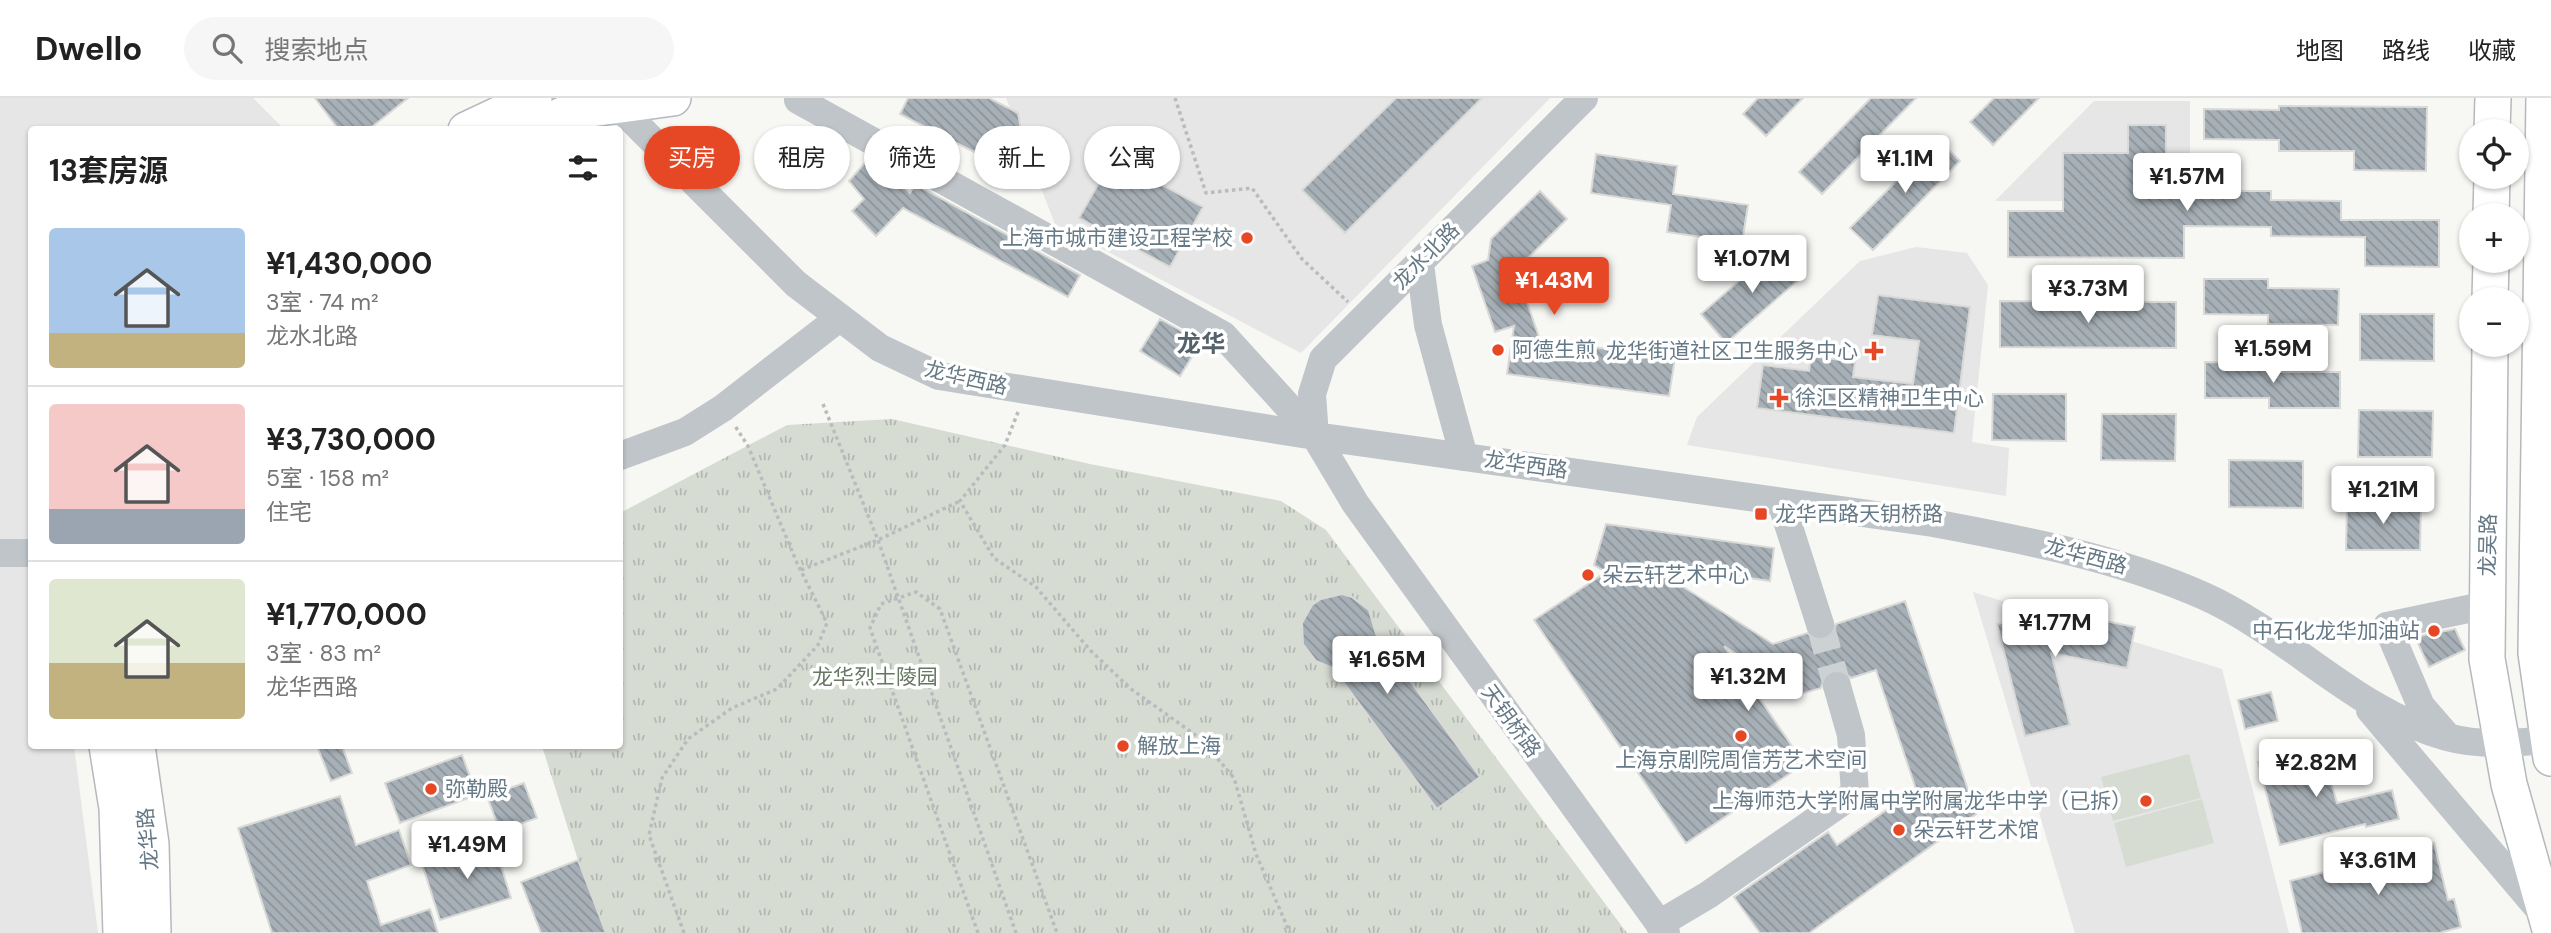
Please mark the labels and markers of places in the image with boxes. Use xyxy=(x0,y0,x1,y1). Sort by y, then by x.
pin: ¥1.1M xyxy=(1856,136,1954,195)
pin: ¥1.57M xyxy=(2130,153,2244,213)
place label: 上海市城市建设工程学校 xyxy=(1002,224,1233,252)
marker: 上海市城市建设工程学校 xyxy=(1239,230,1255,246)
pin: ¥1.07M xyxy=(1695,236,1809,295)
pin: ¥1.43M xyxy=(1497,258,1611,317)
pin: ¥3.73M xyxy=(2031,266,2145,325)
pin: ¥1.59M xyxy=(2216,326,2330,385)
place label: 阿德生煎 xyxy=(1512,336,1596,364)
place label: 龙华街道社区卫生服务中心 xyxy=(1606,337,1858,365)
marker: 龙华街道社区卫生服务中心 xyxy=(1864,341,1884,361)
marker: 阿德生煎 xyxy=(1490,342,1506,358)
place label: 徐汇区精神卫生中心 xyxy=(1795,384,1984,412)
marker: 徐汇区精神卫生中心 xyxy=(1769,388,1789,408)
pin: ¥1.21M xyxy=(2326,466,2440,526)
place label: 龙华西路天钥桥路 xyxy=(1775,500,1943,528)
marker: 龙华西路天钥桥路 xyxy=(1753,506,1769,522)
place label: 朵云轩艺术中心 xyxy=(1602,561,1749,589)
marker: 朵云轩艺术中心 xyxy=(1580,567,1596,583)
pin: ¥1.77M xyxy=(1998,600,2112,659)
place label: 中石化龙华加油站 xyxy=(2252,617,2420,645)
marker: 中石化龙华加油站 xyxy=(2426,623,2442,639)
pin: ¥1.65M xyxy=(1330,636,1444,696)
pin: ¥1.32M xyxy=(1691,654,1805,713)
marker: 上海京剧院周信芳艺术空间 xyxy=(1733,728,1749,744)
place label: 解放上海 xyxy=(1137,732,1221,760)
marker: 解放上海 xyxy=(1115,738,1131,754)
pin: ¥2.82M xyxy=(2259,740,2373,799)
place label: 上海京剧院周信芳艺术空间 xyxy=(1615,746,1867,774)
place label: 弥勒殿 xyxy=(445,775,508,803)
marker: 弥勒殿 xyxy=(423,781,439,797)
place label: 上海师范大学附属中学附属龙华中学（已拆） xyxy=(1712,787,2132,815)
marker: 上海师范大学附属中学附属龙华中学（已拆） xyxy=(2138,793,2154,809)
place label: 朵云轩艺术馆 xyxy=(1913,816,2039,844)
pin: ¥1.49M xyxy=(410,822,524,881)
marker: 朵云轩艺术馆 xyxy=(1891,822,1907,838)
pin: ¥3.61M xyxy=(2321,838,2435,897)

